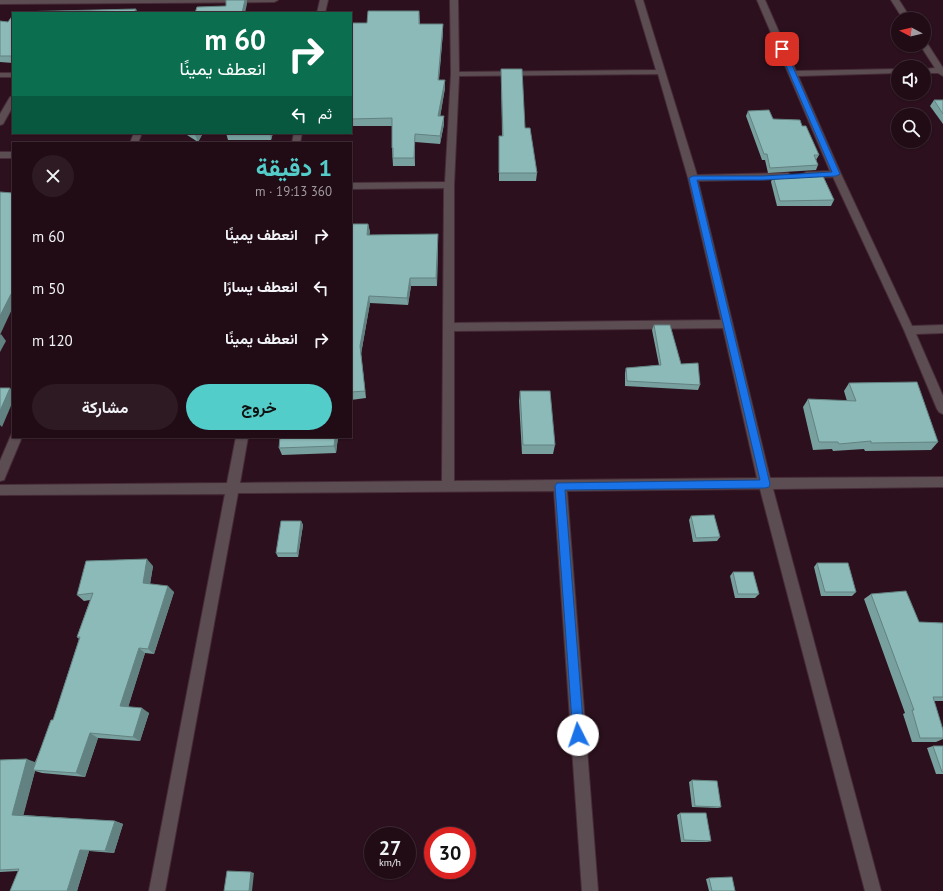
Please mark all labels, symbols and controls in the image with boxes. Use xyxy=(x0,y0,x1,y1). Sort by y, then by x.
north arrow xyxy=(891,12,931,52)
map controls xyxy=(891,12,931,148)
text: 60 m xyxy=(205,21,266,58)
icon: right xyxy=(280,28,332,80)
pin xyxy=(765,32,799,66)
icon: arrive xyxy=(771,38,793,60)
text: انعطف يمينًا xyxy=(179,57,266,80)
button: sound xyxy=(891,60,931,100)
icon: left xyxy=(288,104,310,126)
text: ثم xyxy=(318,104,332,123)
button: search xyxy=(891,108,931,148)
text: 1 دقيقة xyxy=(256,152,332,183)
button: close xyxy=(32,155,74,197)
text: 360 m · 19:13 xyxy=(255,183,332,200)
text: انعطف يمينًا xyxy=(225,225,298,244)
icon: right xyxy=(310,225,332,247)
text: 60 m xyxy=(32,227,65,246)
text: انعطف يسارًا xyxy=(223,277,298,296)
icon: left xyxy=(310,277,332,299)
text: 50 m xyxy=(32,279,65,298)
text: انعطف يمينًا xyxy=(225,329,298,348)
icon: right xyxy=(310,329,332,351)
text: 120 m xyxy=(32,331,73,350)
button: مشاركة xyxy=(32,384,178,430)
button: خروج xyxy=(186,384,332,430)
position arrow xyxy=(557,714,599,756)
speed limit sign: 30 xyxy=(424,827,476,879)
text: 27 xyxy=(379,835,401,861)
text: km/h xyxy=(379,856,401,869)

